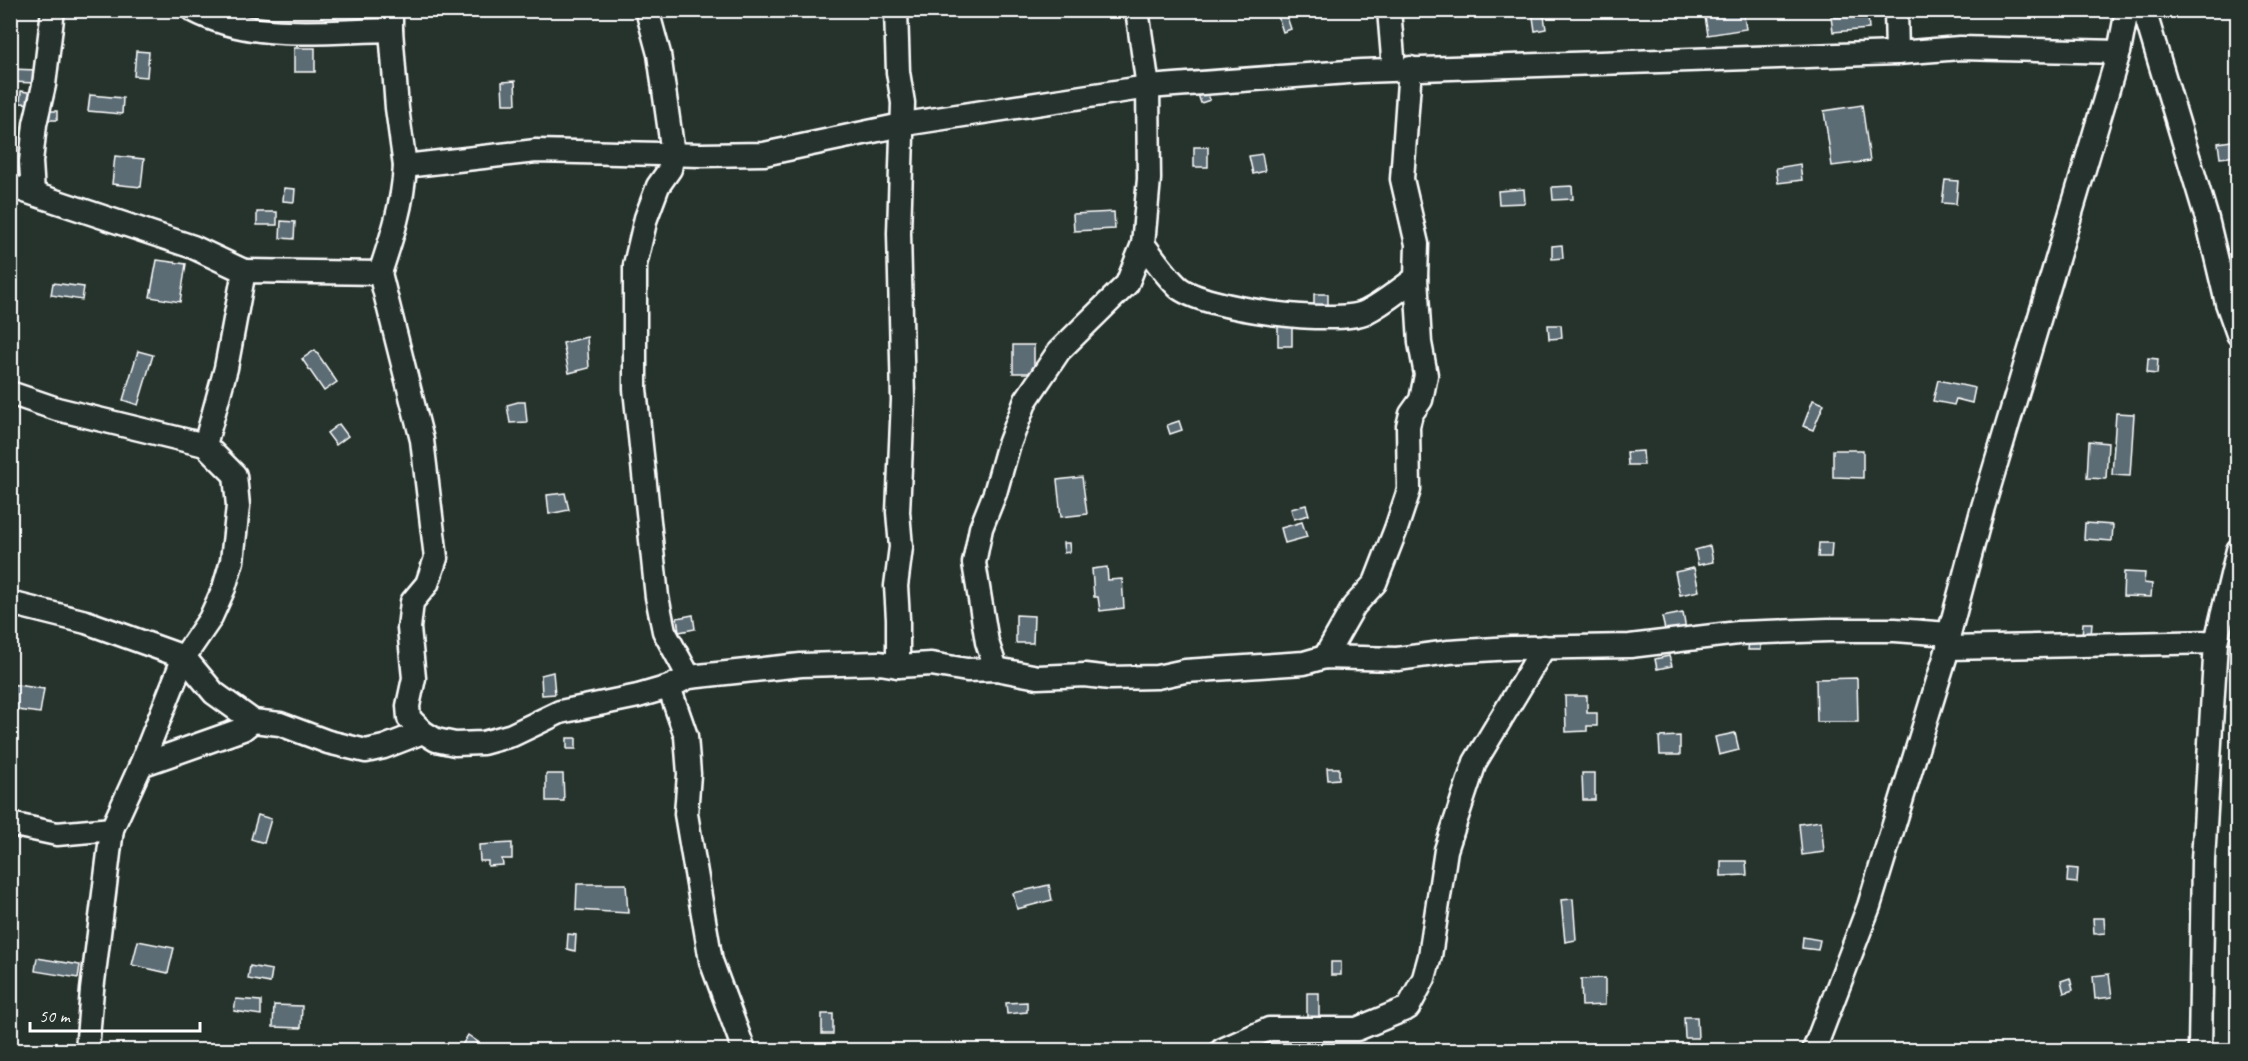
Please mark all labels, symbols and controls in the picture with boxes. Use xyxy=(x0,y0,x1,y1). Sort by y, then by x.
scale bar xyxy=(30,995,200,1033)
text: 50 m xyxy=(39,1005,72,1027)

